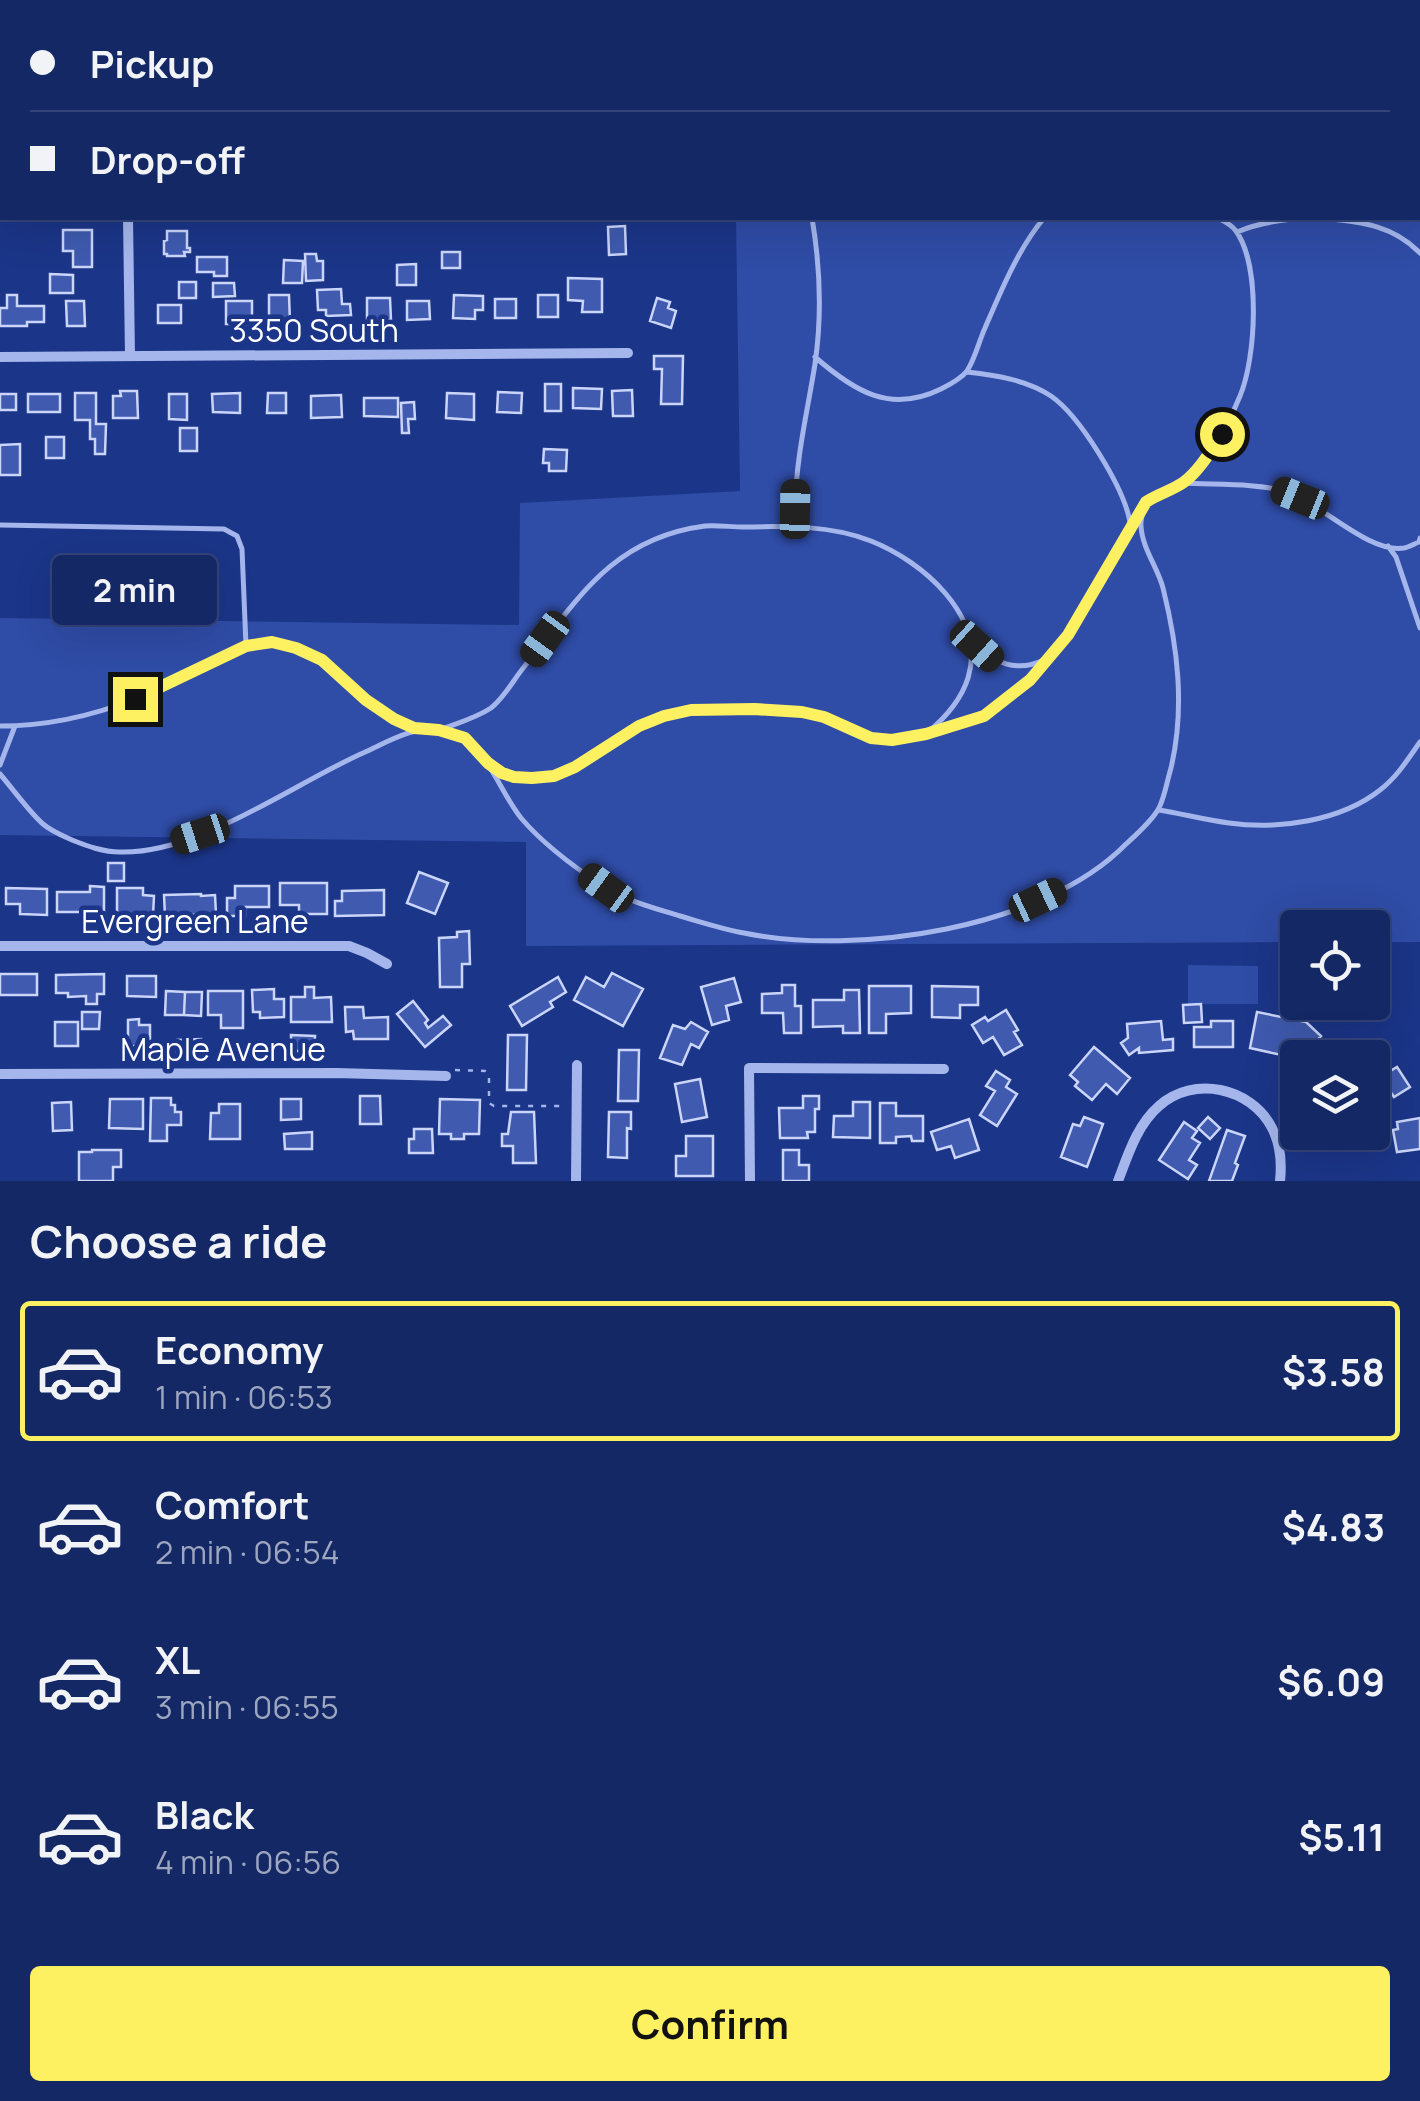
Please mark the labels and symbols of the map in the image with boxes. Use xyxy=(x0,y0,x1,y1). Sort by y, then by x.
street label: 3350 South xyxy=(229,308,399,352)
route start xyxy=(1200,412,1245,457)
car xyxy=(1267,473,1333,523)
car xyxy=(779,479,811,539)
callout: 2 min xyxy=(52,554,218,624)
car xyxy=(515,606,575,672)
car xyxy=(945,615,1009,677)
route end xyxy=(113,677,158,722)
car xyxy=(167,810,233,858)
car xyxy=(573,858,639,918)
car xyxy=(1004,874,1072,926)
street label: Evergreen Lane xyxy=(81,899,309,943)
street label: Maple Avenue xyxy=(120,1027,326,1071)

